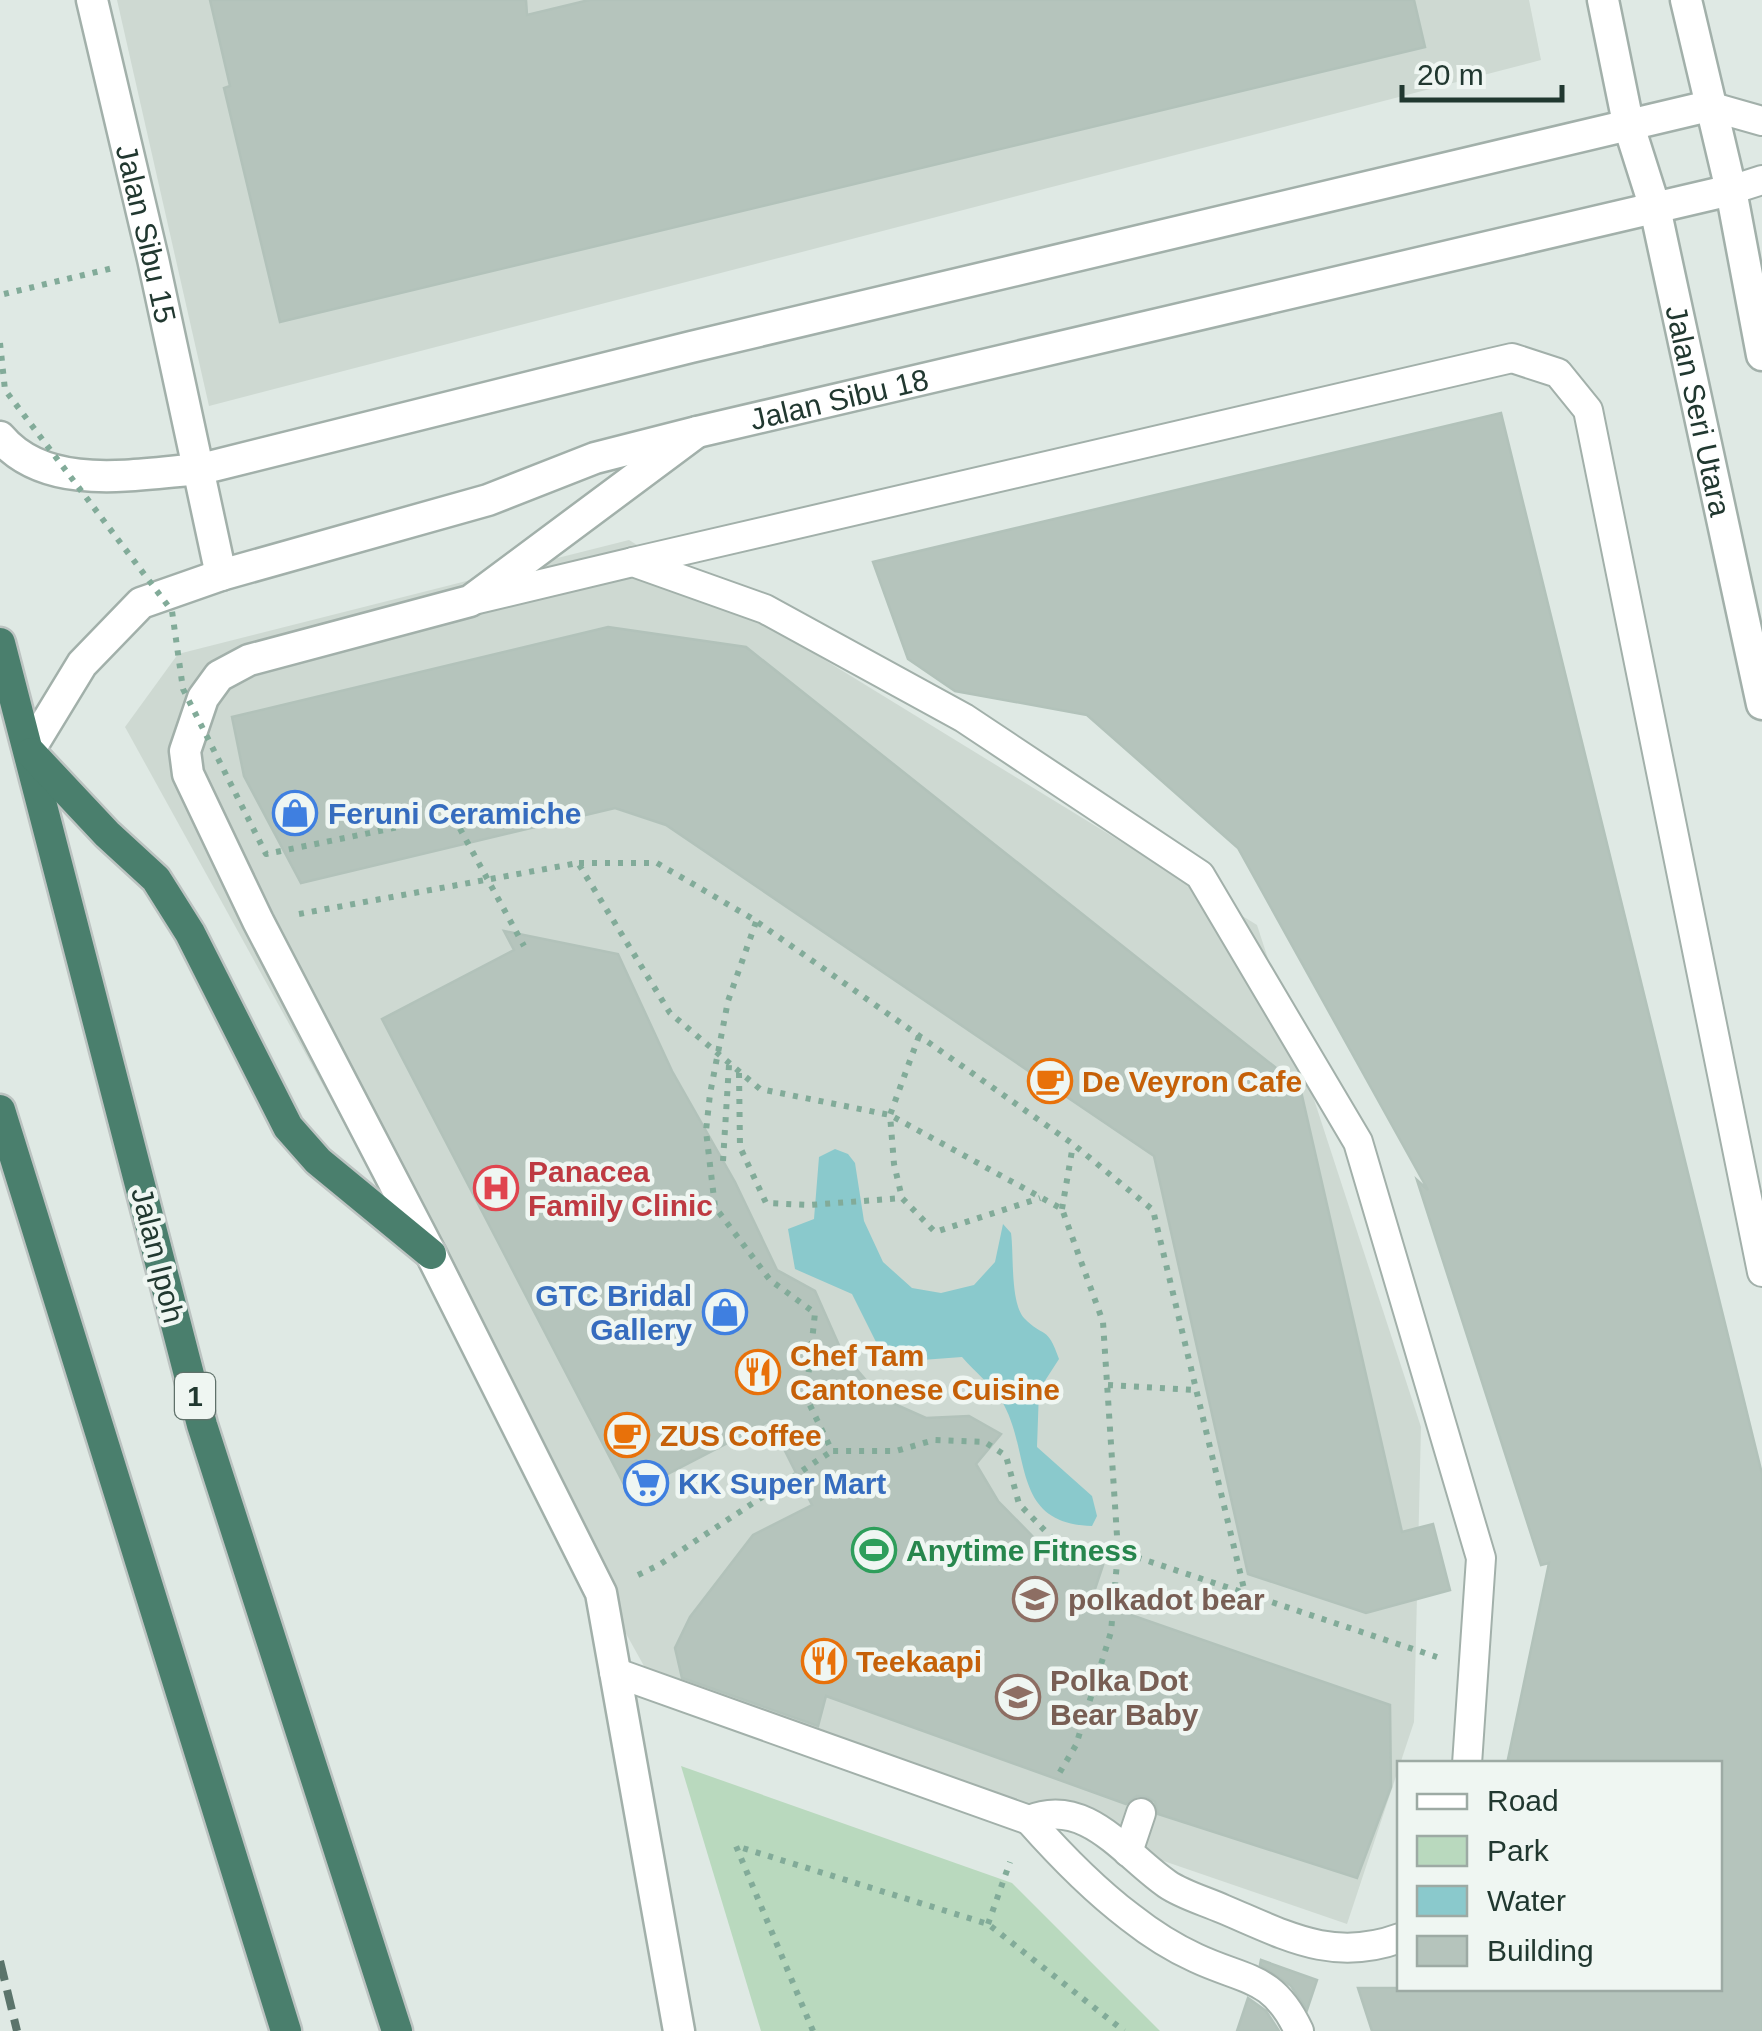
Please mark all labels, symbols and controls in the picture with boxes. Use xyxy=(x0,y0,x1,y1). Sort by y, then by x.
scale bar xyxy=(1402,40,1562,102)
text: 20 m xyxy=(1417,58,1484,91)
street label: Jalan Sibu 15 xyxy=(110,141,183,326)
street label: Jalan Seri Utara xyxy=(1660,302,1738,520)
street label: Jalan Sibu 18 xyxy=(747,362,931,436)
shop icon: Feruni Ceramiche xyxy=(272,790,318,836)
place label: Feruni Ceramiche xyxy=(328,797,581,830)
cafe icon: De Veyron Cafe xyxy=(1027,1058,1073,1104)
place label: De Veyron Cafe xyxy=(1082,1065,1302,1098)
place label: Panacea Family Clinic xyxy=(528,1155,713,1222)
hospital icon: Panacea Family Clinic xyxy=(473,1165,519,1211)
street label: Jalan Ipoh xyxy=(125,1184,191,1326)
place label: GTC Bridal Gallery xyxy=(535,1279,692,1346)
shop icon: GTC Bridal Gallery xyxy=(702,1289,748,1335)
place label: Chef Tam Cantonese Cuisine xyxy=(790,1339,1060,1406)
restaurant icon: Chef Tam Cantonese Cuisine xyxy=(735,1349,781,1395)
road number: 1 xyxy=(175,1373,215,1419)
cafe icon: ZUS Coffee xyxy=(604,1412,650,1458)
place label: ZUS Coffee xyxy=(660,1419,822,1452)
supermarket icon: KK Super Mart xyxy=(623,1460,669,1506)
place label: KK Super Mart xyxy=(678,1467,886,1500)
sports icon: Anytime Fitness xyxy=(851,1527,897,1573)
place label: Anytime Fitness xyxy=(906,1534,1138,1567)
school or university icon: polkadot bear xyxy=(1012,1576,1058,1622)
place label: polkadot bear xyxy=(1068,1583,1265,1616)
restaurant icon: Teekaapi xyxy=(801,1638,847,1684)
place label: Teekaapi xyxy=(856,1645,982,1678)
place label: Polka Dot Bear Baby xyxy=(1050,1664,1199,1731)
school or university icon: Polka Dot Bear Baby xyxy=(995,1674,1041,1720)
legend xyxy=(1397,1761,1722,1991)
text: Road xyxy=(1487,1784,1559,1817)
text: Park xyxy=(1487,1834,1550,1867)
text: Water xyxy=(1487,1884,1566,1917)
text: Building xyxy=(1487,1934,1594,1967)

